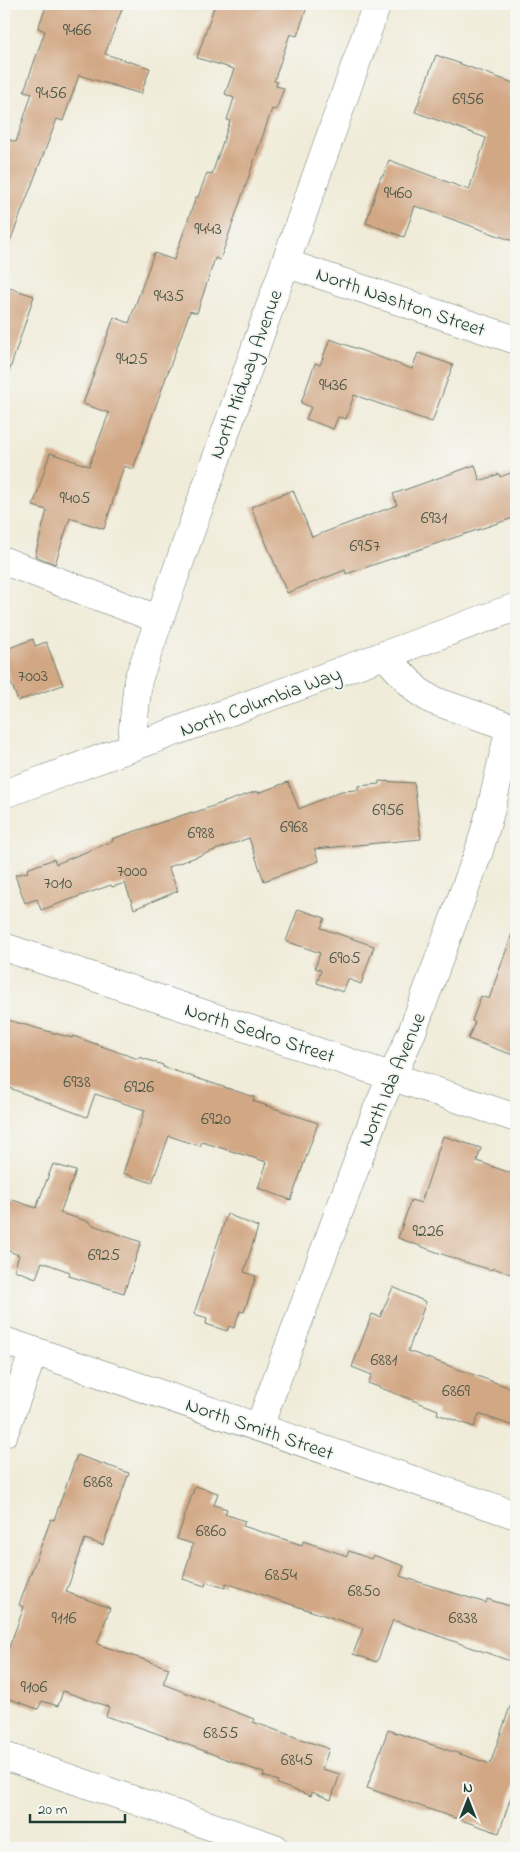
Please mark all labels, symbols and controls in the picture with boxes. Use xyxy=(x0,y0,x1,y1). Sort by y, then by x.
house number: 9466 xyxy=(63,18,91,44)
house number: 9456 xyxy=(35,81,67,107)
house number: 6956 xyxy=(452,87,484,113)
house number: 9460 xyxy=(384,181,412,207)
house number: 9443 xyxy=(194,217,222,243)
street label: North Nashton Street xyxy=(311,261,489,346)
house number: 9435 xyxy=(154,284,184,310)
street label: North Midway Avenue xyxy=(203,286,291,464)
house number: 9425 xyxy=(116,347,148,373)
house number: 9436 xyxy=(319,373,347,399)
house number: 9405 xyxy=(60,486,90,512)
house number: 6931 xyxy=(421,506,448,532)
house number: 6957 xyxy=(349,534,381,560)
street label: North Columbia Way xyxy=(176,661,346,746)
house number: 7003 xyxy=(18,664,48,690)
house number: 6956 xyxy=(372,798,404,824)
house number: 6968 xyxy=(280,815,308,841)
house number: 6988 xyxy=(188,821,215,847)
house number: 7000 xyxy=(117,859,148,885)
house number: 7010 xyxy=(44,871,73,897)
house number: 6905 xyxy=(329,946,361,972)
street label: North Sedro Street xyxy=(180,996,338,1072)
street label: North Ida Avenue xyxy=(352,1009,435,1151)
house number: 6938 xyxy=(63,1070,91,1096)
house number: 6926 xyxy=(124,1075,154,1101)
house number: 6920 xyxy=(201,1107,231,1133)
house number: 9226 xyxy=(412,1219,444,1245)
house number: 6925 xyxy=(88,1243,120,1269)
house number: 6881 xyxy=(370,1348,398,1374)
house number: 6869 xyxy=(442,1379,471,1405)
street label: North Smith Street xyxy=(181,1391,337,1469)
house number: 6868 xyxy=(83,1470,113,1496)
house number: 6860 xyxy=(196,1519,226,1545)
house number: 6854 xyxy=(265,1563,298,1589)
house number: 6850 xyxy=(348,1579,381,1605)
house number: 9116 xyxy=(52,1606,76,1632)
house number: 6838 xyxy=(449,1606,478,1632)
house number: 9106 xyxy=(21,1675,47,1701)
house number: 6855 xyxy=(203,1721,239,1747)
house number: 6845 xyxy=(281,1748,313,1774)
north arrow xyxy=(442,1774,492,1824)
text: N xyxy=(463,1778,473,1799)
scale bar xyxy=(30,1792,125,1824)
text: 20 m xyxy=(38,1799,68,1821)

